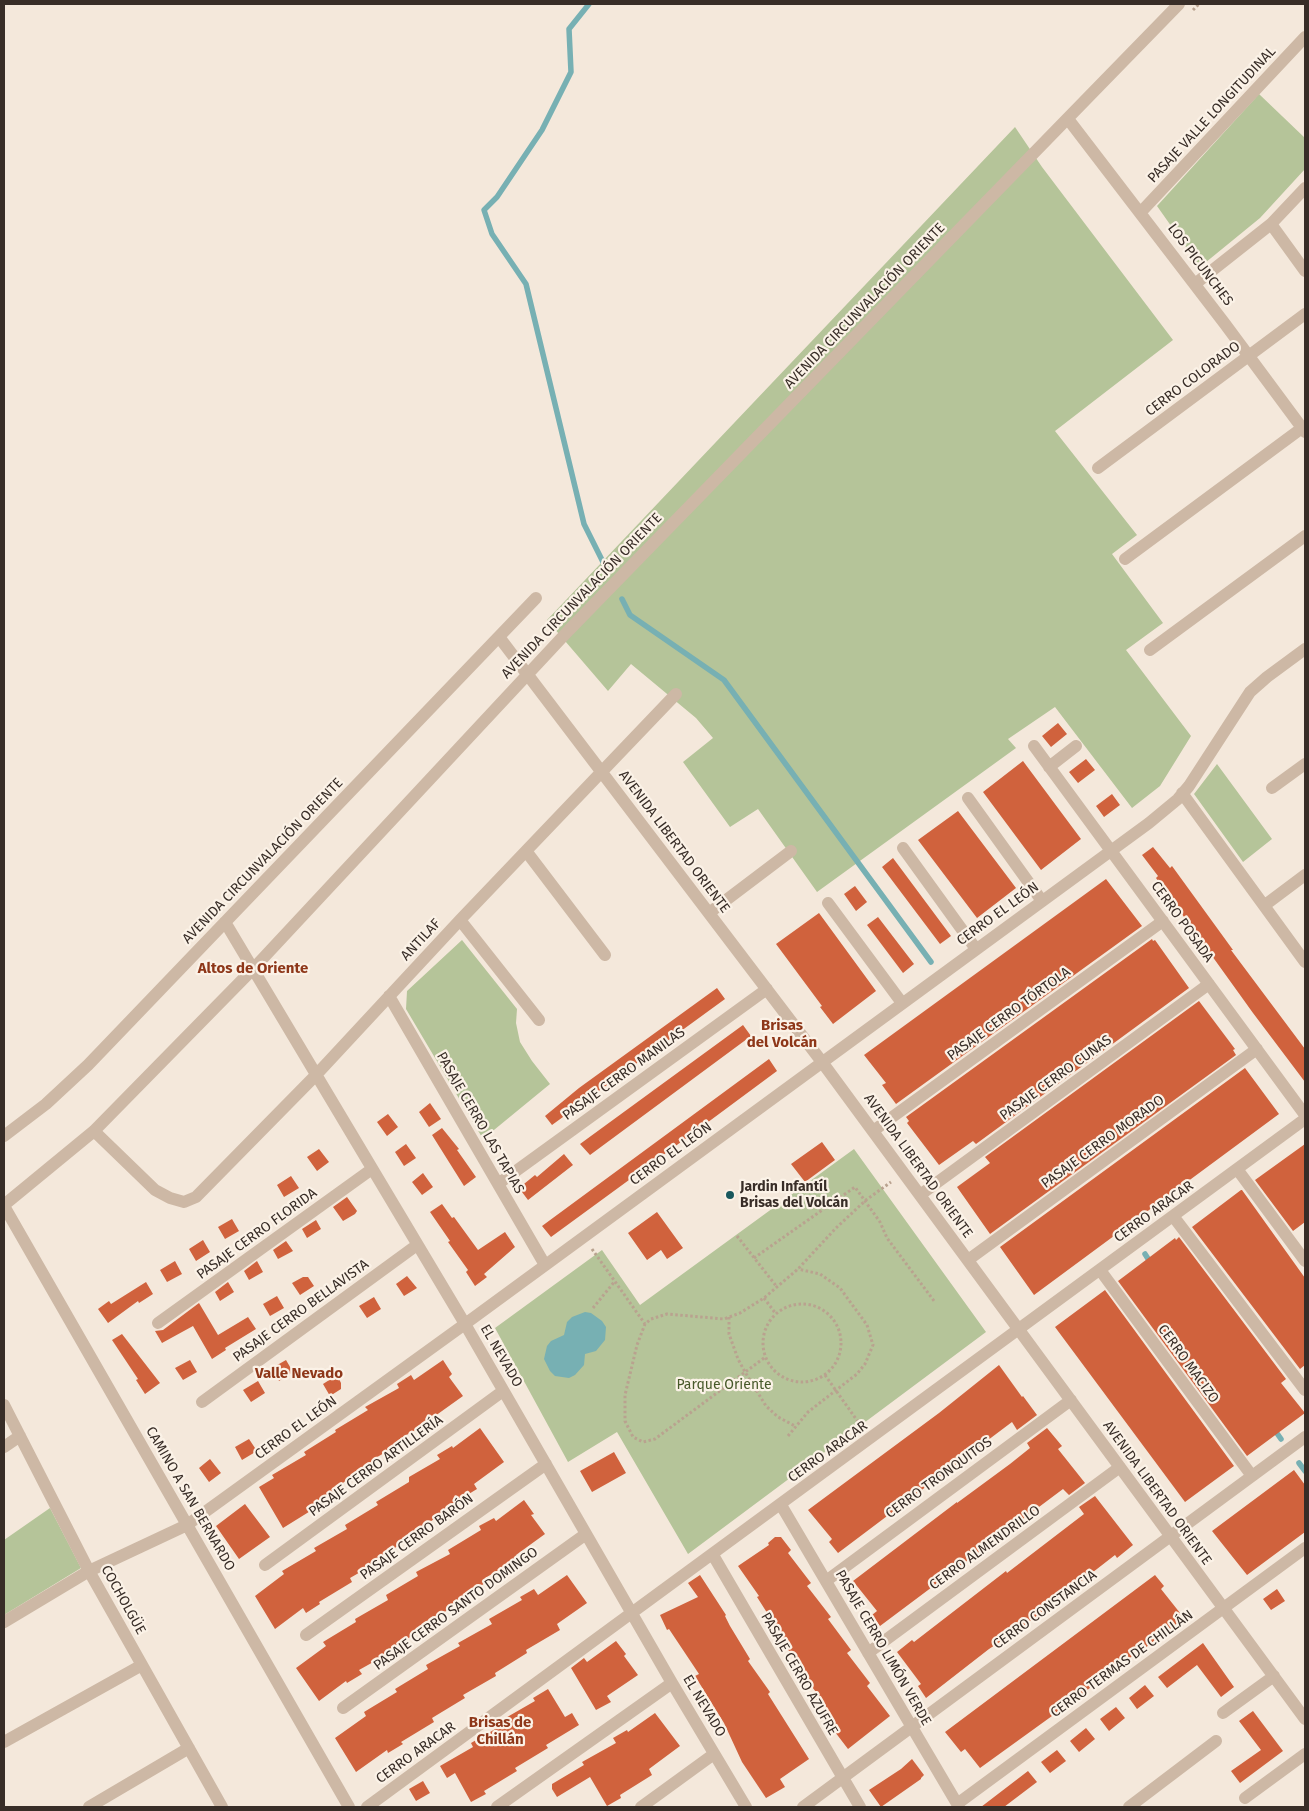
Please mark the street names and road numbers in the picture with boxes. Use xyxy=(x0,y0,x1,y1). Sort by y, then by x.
street label: PASAJE VALLE LONGITUDINAL xyxy=(1145,43,1279,187)
street label: AVENIDA CIRCUNVALACIÓN ORIENTE xyxy=(781,220,949,392)
street label: LOS PICUNCHES xyxy=(1164,221,1236,309)
street label: CERRO COLORADO xyxy=(1142,338,1244,420)
street label: AVENIDA CIRCUNVALACIÓN ORIENTE xyxy=(498,510,666,682)
street label: AVENIDA LIBERTAD ORIENTE xyxy=(615,767,733,917)
street label: AVENIDA CIRCUNVALACIÓN ORIENTE xyxy=(179,775,347,947)
street label: CERRO POSADA xyxy=(1147,878,1217,966)
street label: CERRO EL LEÓN xyxy=(954,879,1042,949)
street label: ANTILAF xyxy=(398,916,444,964)
street label: PASAJE CERRO TÓRTOLA xyxy=(944,964,1074,1064)
street label: PASAJE CERRO MANILAS xyxy=(560,1024,688,1124)
street label: PASAJE CERRO CUNAS xyxy=(997,1032,1115,1124)
street label: PASAJE CERRO LAS TAPIAS xyxy=(433,1049,527,1197)
street label: AVENIDA LIBERTAD ORIENTE xyxy=(860,1091,976,1241)
street label: PASAJE CERRO MORADO xyxy=(1038,1092,1168,1192)
street label: CERRO EL LEÓN xyxy=(627,1119,715,1189)
street label: CERRO ARACAR xyxy=(1111,1178,1197,1246)
street label: PASAJE CERRO FLORIDA xyxy=(194,1185,320,1283)
street label: PASAJE CERRO BELLAVISTA xyxy=(230,1256,372,1366)
street label: CERRO MACIZO xyxy=(1154,1321,1222,1407)
street label: EL NEVADO xyxy=(476,1322,526,1390)
street label: CERRO EL LEÓN xyxy=(252,1393,340,1463)
street label: PASAJE CERRO ARTILLERÍA xyxy=(306,1412,446,1520)
street label: CERRO ARACAR xyxy=(785,1418,871,1486)
street label: AVENIDA LIBERTAD ORIENTE xyxy=(1099,1418,1215,1568)
street label: CAMINO A SAN BERNARDO xyxy=(142,1424,238,1574)
street label: CERRO TRONQUITOS xyxy=(882,1434,996,1522)
street label: PASAJE CERRO BARÓN xyxy=(357,1490,477,1584)
street label: CERRO ALMENDRILLO xyxy=(926,1502,1044,1594)
street label: PASAJE CERRO SANTO DOMINGO xyxy=(371,1544,541,1674)
street label: COCHOLGÜE xyxy=(97,1563,149,1637)
street label: PASAJE CERRO LIMÓN VERDE xyxy=(831,1567,935,1729)
street label: CERRO CONSTANCIA xyxy=(990,1567,1100,1653)
street label: CERRO TERMAS DE CHILLÁN xyxy=(1047,1607,1197,1721)
street label: PASAJE CERRO AZUFRE xyxy=(757,1610,841,1738)
street label: EL NEVADO xyxy=(679,1672,729,1740)
street label: CERRO ARACAR xyxy=(373,1719,459,1787)

